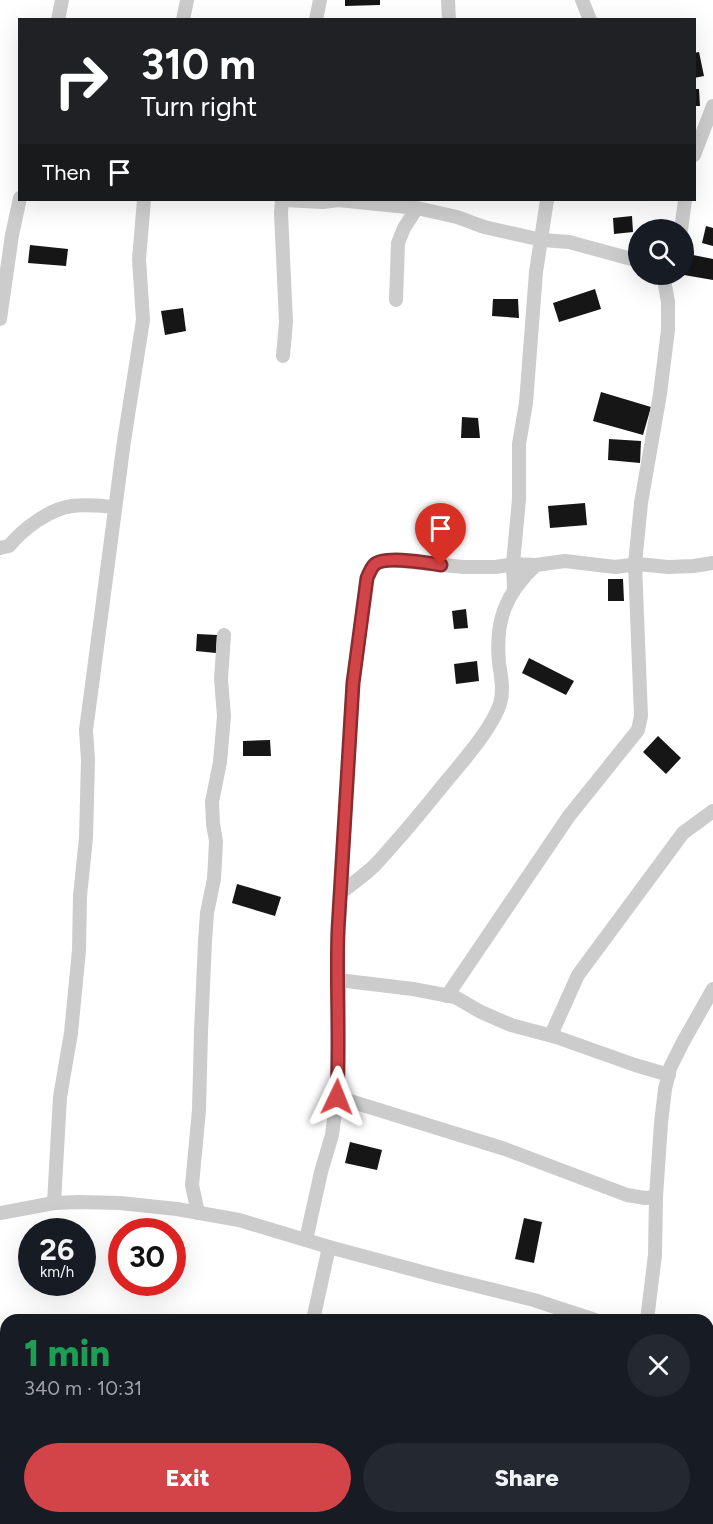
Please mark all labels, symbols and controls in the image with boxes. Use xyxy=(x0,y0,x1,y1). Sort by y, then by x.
text: 310 m xyxy=(141,39,256,90)
icon: right xyxy=(42,42,120,120)
text: Turn right xyxy=(141,90,257,123)
icon: arrive xyxy=(103,156,136,189)
text: Then xyxy=(42,159,91,186)
map controls xyxy=(628,219,694,285)
button: search xyxy=(628,219,694,285)
pin xyxy=(415,503,466,565)
icon: arrive xyxy=(424,512,457,545)
position arrow xyxy=(305,1065,369,1129)
speed limit sign: 30 xyxy=(108,1218,186,1296)
text: 26 xyxy=(40,1231,74,1268)
text: km/h xyxy=(40,1263,74,1281)
text: 1 min xyxy=(24,1332,110,1375)
button: close xyxy=(627,1334,690,1397)
text: 340 m · 10:31 xyxy=(24,1376,142,1400)
button: Exit xyxy=(24,1443,351,1512)
button: Share xyxy=(363,1443,690,1512)

